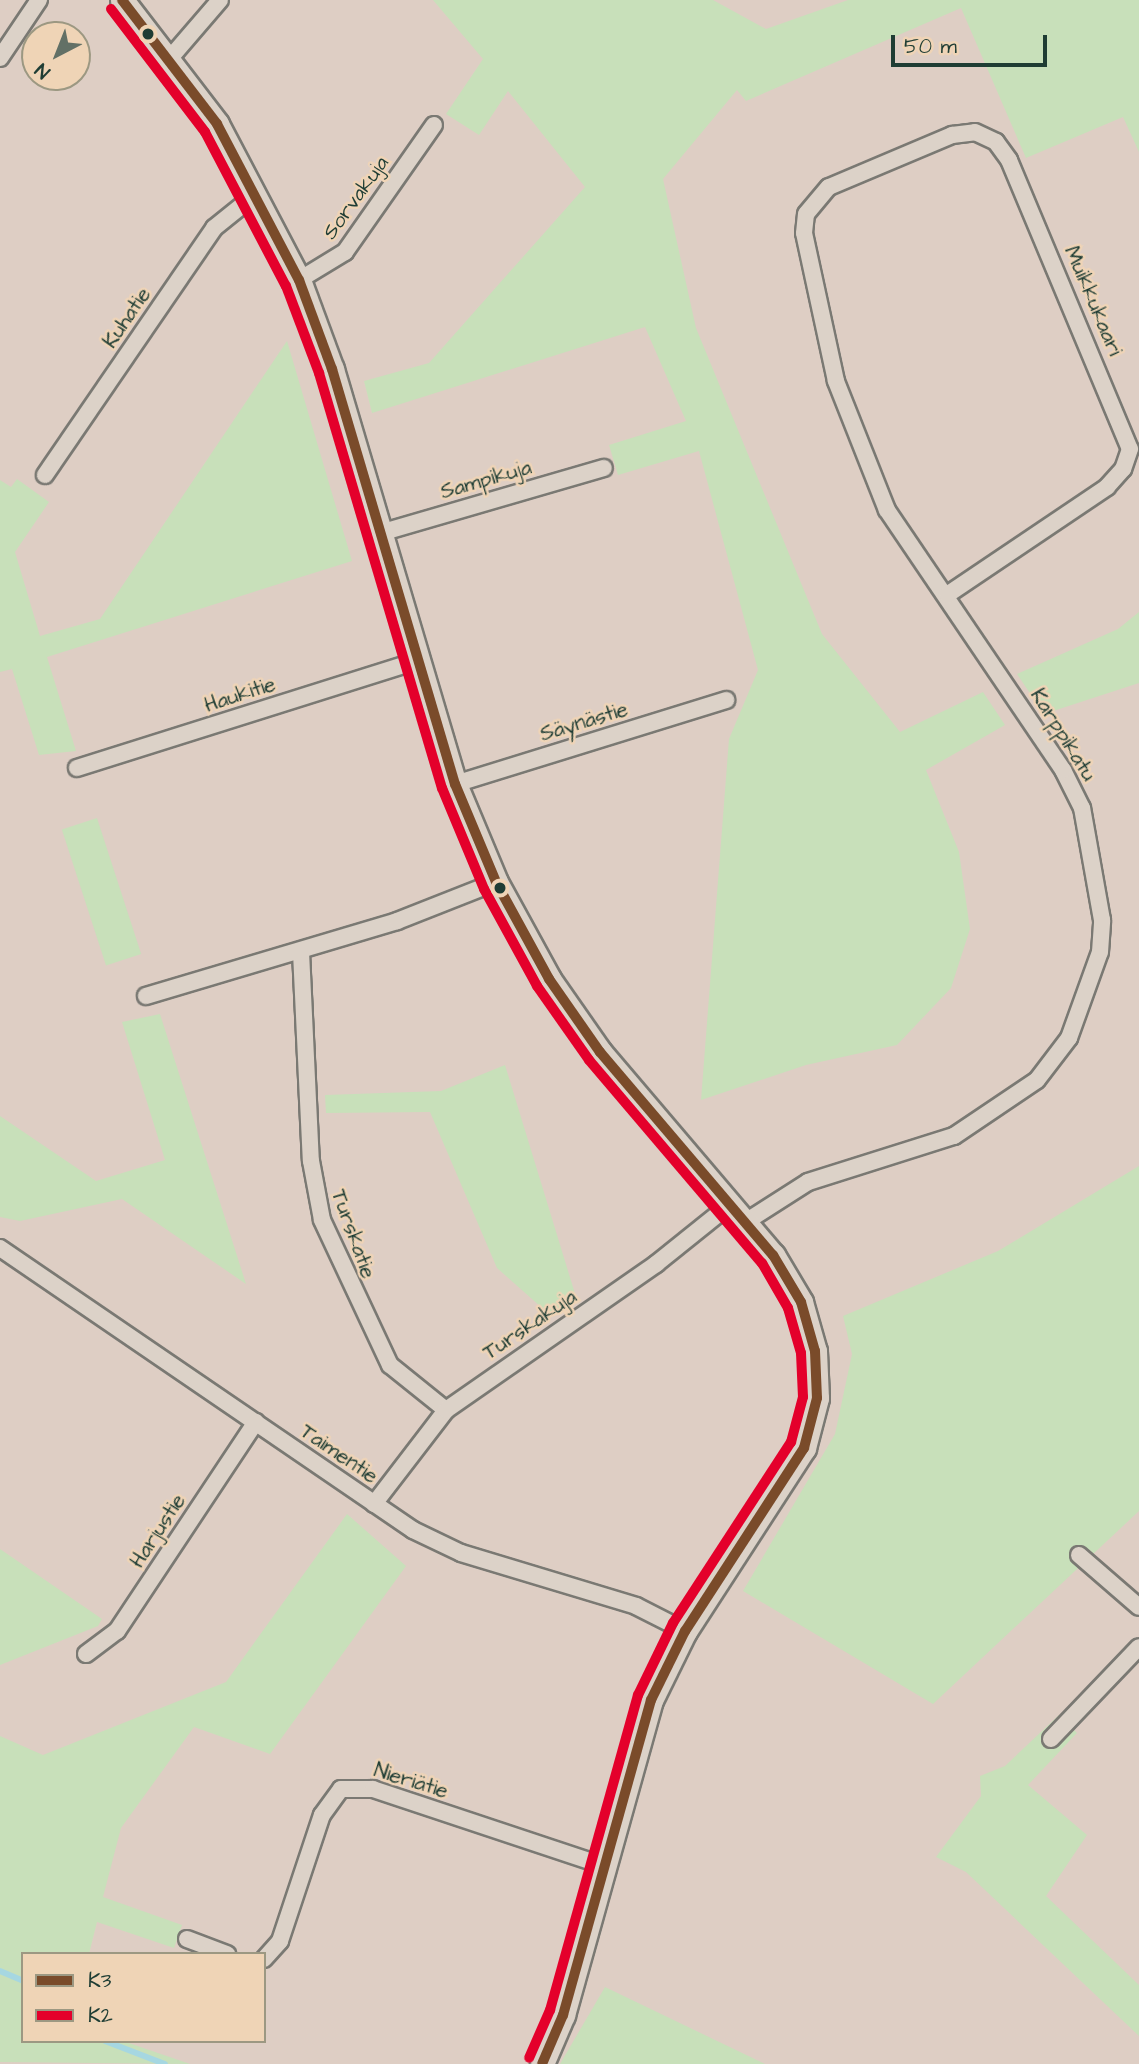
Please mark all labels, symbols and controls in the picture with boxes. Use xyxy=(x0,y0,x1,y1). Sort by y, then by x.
north arrow xyxy=(21,21,91,91)
scale bar xyxy=(894,21,1050,65)
unlabelled marker xyxy=(141,27,155,41)
text: 50 m xyxy=(904,32,957,61)
text: N xyxy=(29,56,56,85)
street label: Sorvakuja xyxy=(317,152,395,244)
street label: Muikkukaari xyxy=(1059,242,1127,360)
street label: Kuhatie xyxy=(98,283,156,353)
street label: Sampikuja xyxy=(438,455,534,505)
street label: Haukitie xyxy=(201,672,279,718)
street label: Karppikatu xyxy=(1025,684,1101,786)
street label: Säynästie xyxy=(537,697,631,747)
unlabelled marker xyxy=(493,881,507,895)
street label: Turskatie xyxy=(325,1186,381,1282)
street label: Turskakuja xyxy=(478,1285,582,1365)
street label: Taimentie xyxy=(295,1419,383,1489)
street label: Harjustie xyxy=(125,1489,191,1573)
street label: Nieriätie xyxy=(371,1758,451,1804)
legend xyxy=(21,1952,266,2043)
text: K3 xyxy=(88,1966,111,1995)
text: K2 xyxy=(88,2001,113,2030)

